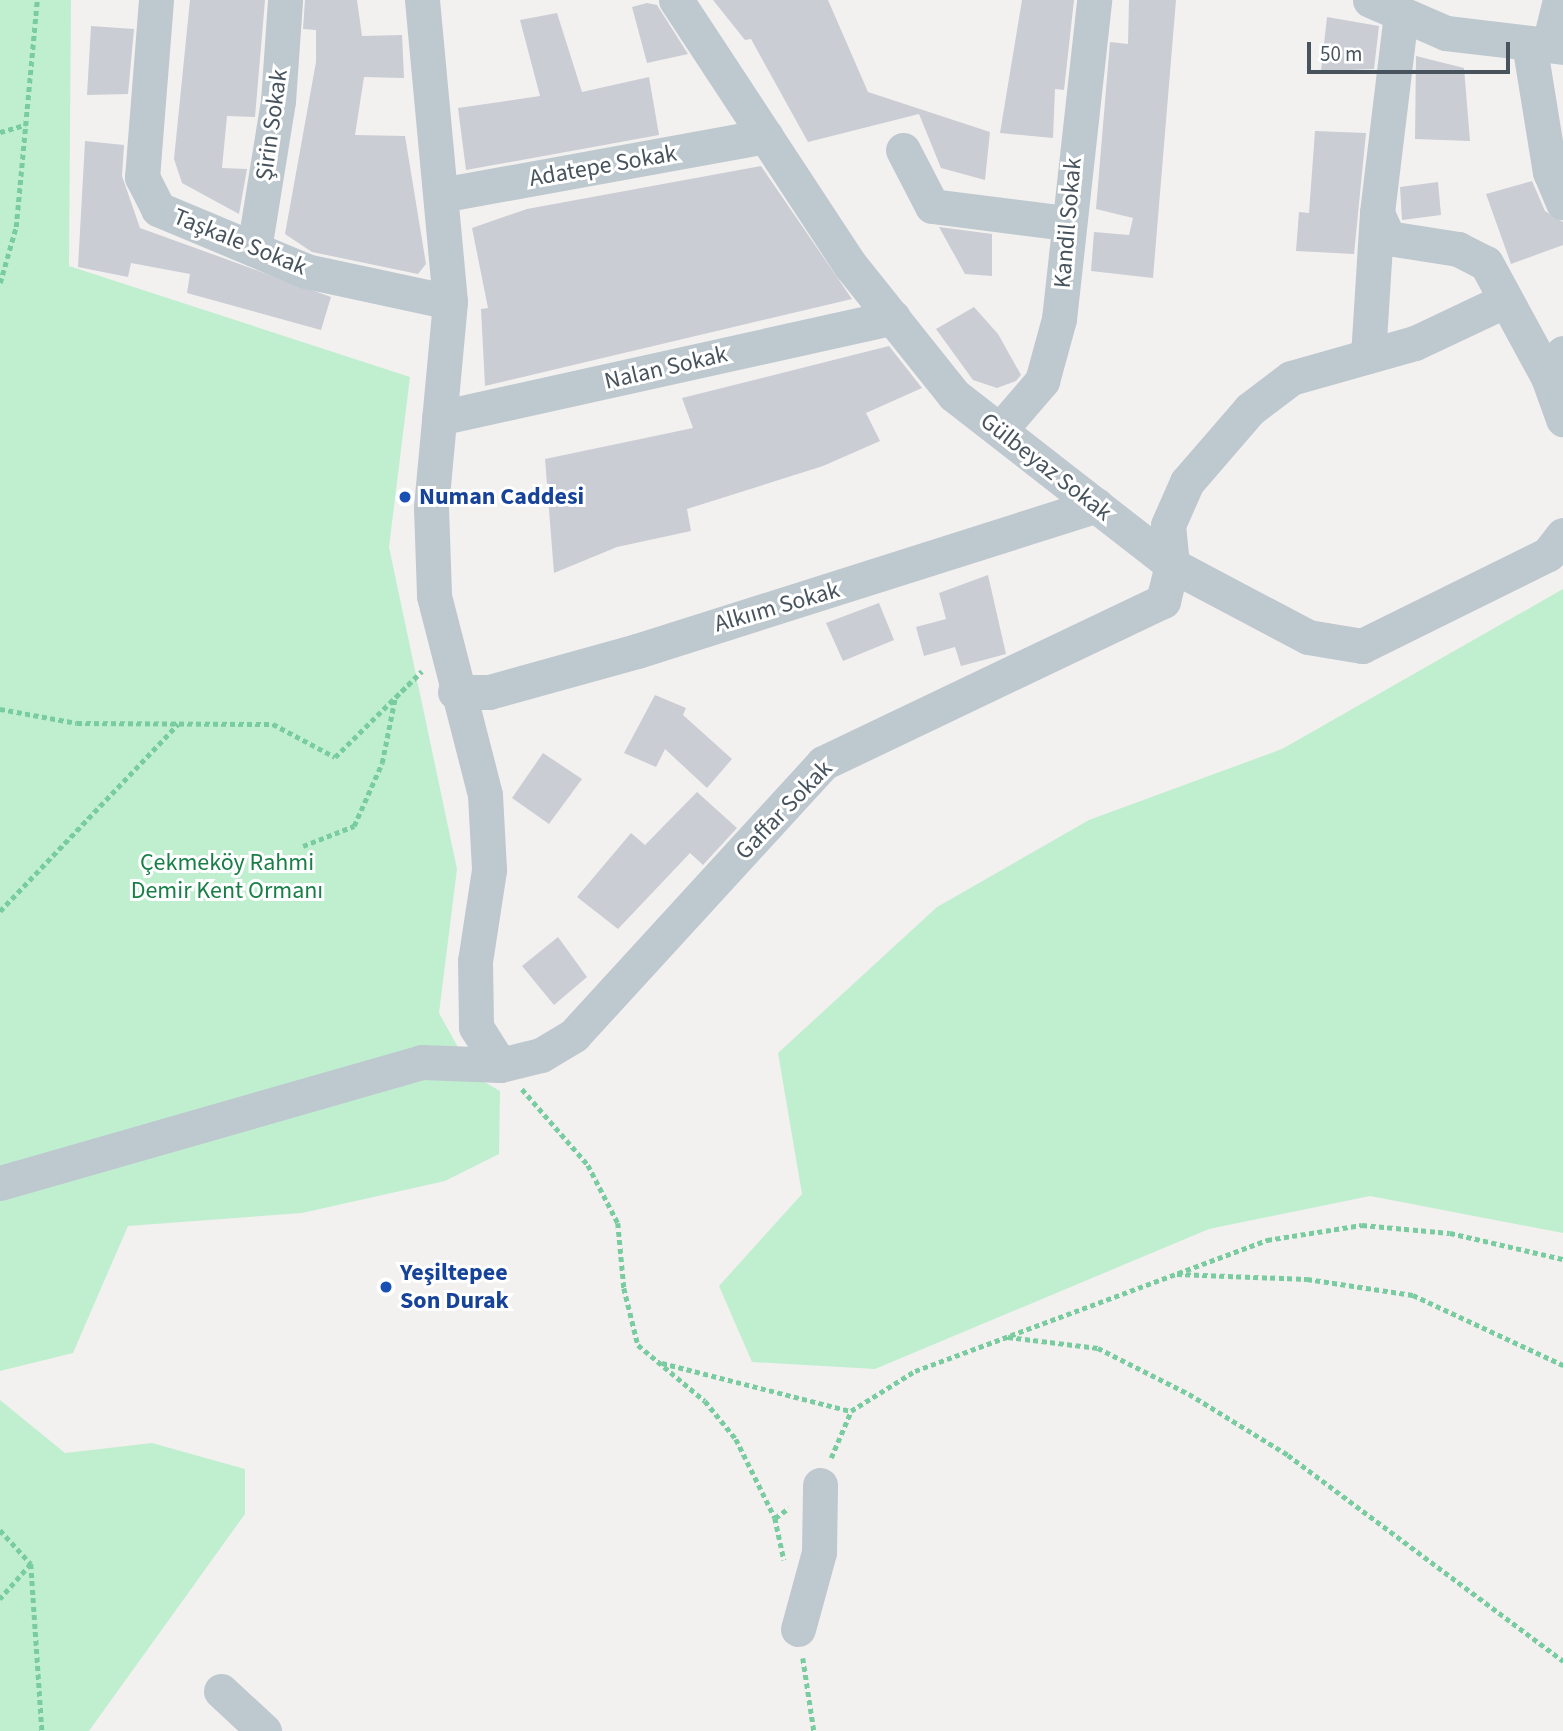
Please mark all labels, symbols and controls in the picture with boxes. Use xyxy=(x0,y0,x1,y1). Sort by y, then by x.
scale bar xyxy=(1311,28,1514,72)
text: 50 m xyxy=(1320,39,1362,69)
street label: Şirin Sokak xyxy=(250,67,294,183)
street label: Adatepe Sokak xyxy=(527,139,679,193)
street label: Kandil Sokak xyxy=(1048,157,1088,289)
street label: Taşkale Sokak xyxy=(169,202,311,282)
street label: Nalan Sokak xyxy=(602,340,730,396)
street label: Gülbeyaz Sokak xyxy=(975,407,1117,527)
place label: Numan Caddesi xyxy=(419,483,584,511)
marker: Numan Caddesi xyxy=(397,489,413,505)
street label: Alkıım Sokak xyxy=(711,575,843,639)
street label: Gaffar Sokak xyxy=(730,754,838,866)
park label: Çekmeköy Rahmi Demir Kent Ormanı xyxy=(131,849,323,905)
place label: Yeşiltepee Son Durak xyxy=(400,1259,509,1315)
marker: Yeşiltepee Son Durak xyxy=(378,1279,394,1295)

